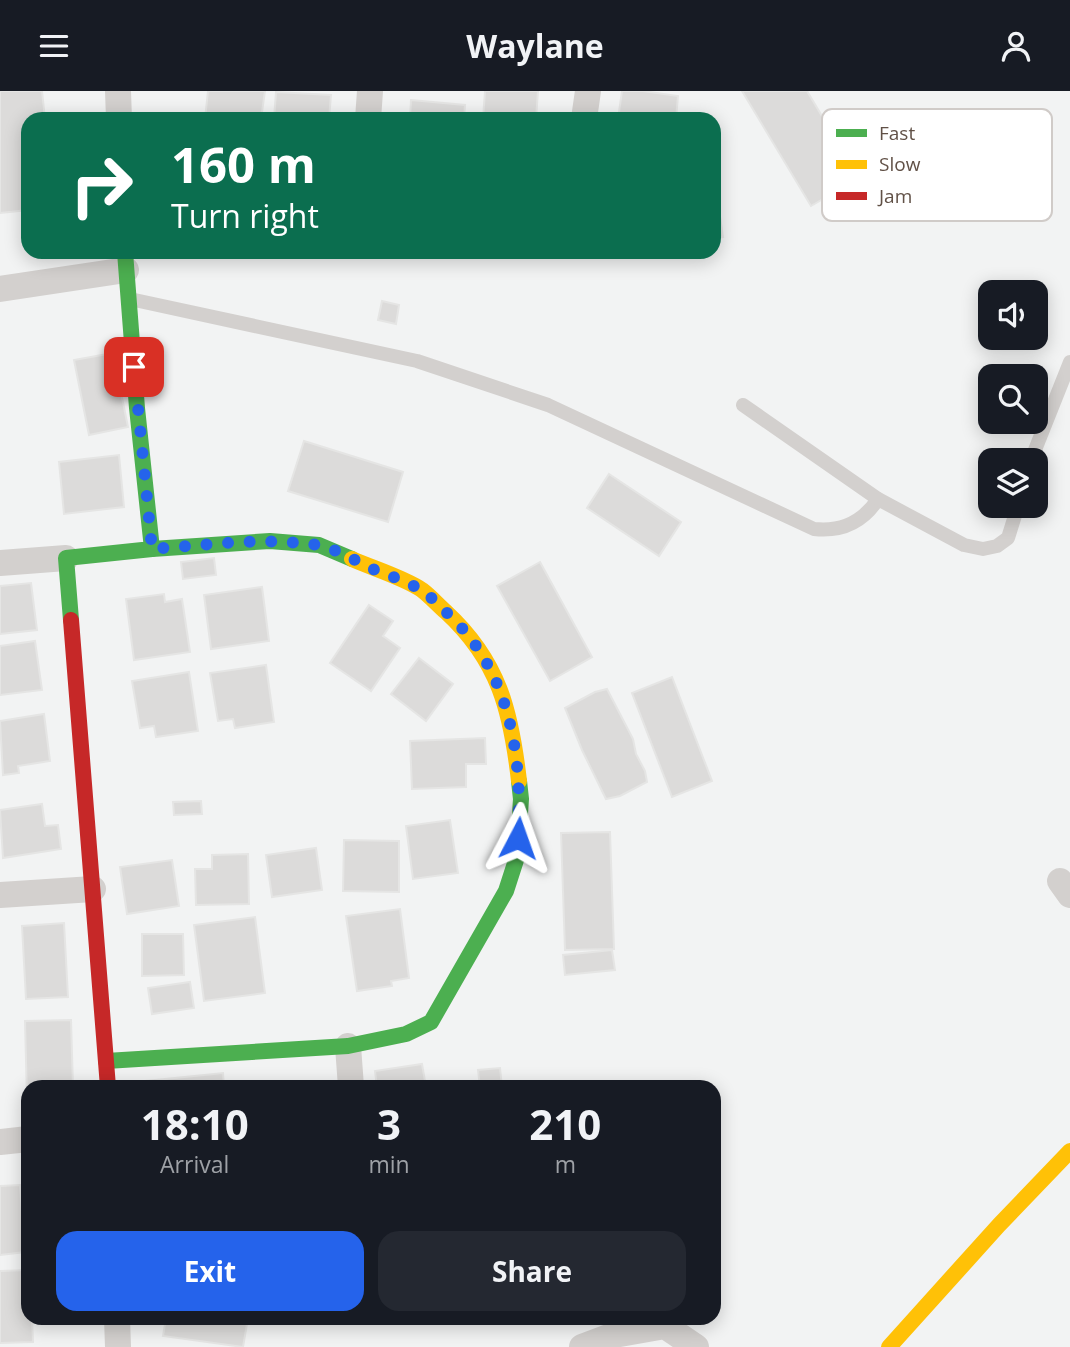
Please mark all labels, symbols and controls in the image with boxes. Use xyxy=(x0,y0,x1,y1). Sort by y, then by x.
text: Waylane xyxy=(466,24,604,67)
icon: menu xyxy=(35,27,73,65)
icon: person xyxy=(997,27,1035,65)
legend xyxy=(822,109,1052,221)
text: Fast xyxy=(879,120,915,146)
text: 160 m xyxy=(171,131,316,197)
icon: right xyxy=(56,140,147,231)
text: Slow xyxy=(879,151,921,177)
text: Jam xyxy=(877,183,912,209)
text: Turn right xyxy=(171,194,319,237)
map controls xyxy=(978,280,1048,518)
button: sound xyxy=(978,280,1048,350)
pin xyxy=(104,337,164,397)
icon: arrive xyxy=(115,348,153,386)
button: search xyxy=(978,364,1048,434)
button: layers xyxy=(978,448,1048,518)
position arrow xyxy=(481,801,555,875)
text: 18:10 xyxy=(141,1095,249,1152)
text: 3 xyxy=(377,1095,401,1152)
text: 210 xyxy=(529,1095,601,1152)
text: Arrival xyxy=(160,1148,229,1180)
text: min xyxy=(368,1148,410,1180)
text: m xyxy=(555,1148,576,1180)
button: Exit xyxy=(56,1231,364,1311)
button: Share xyxy=(378,1231,686,1311)

